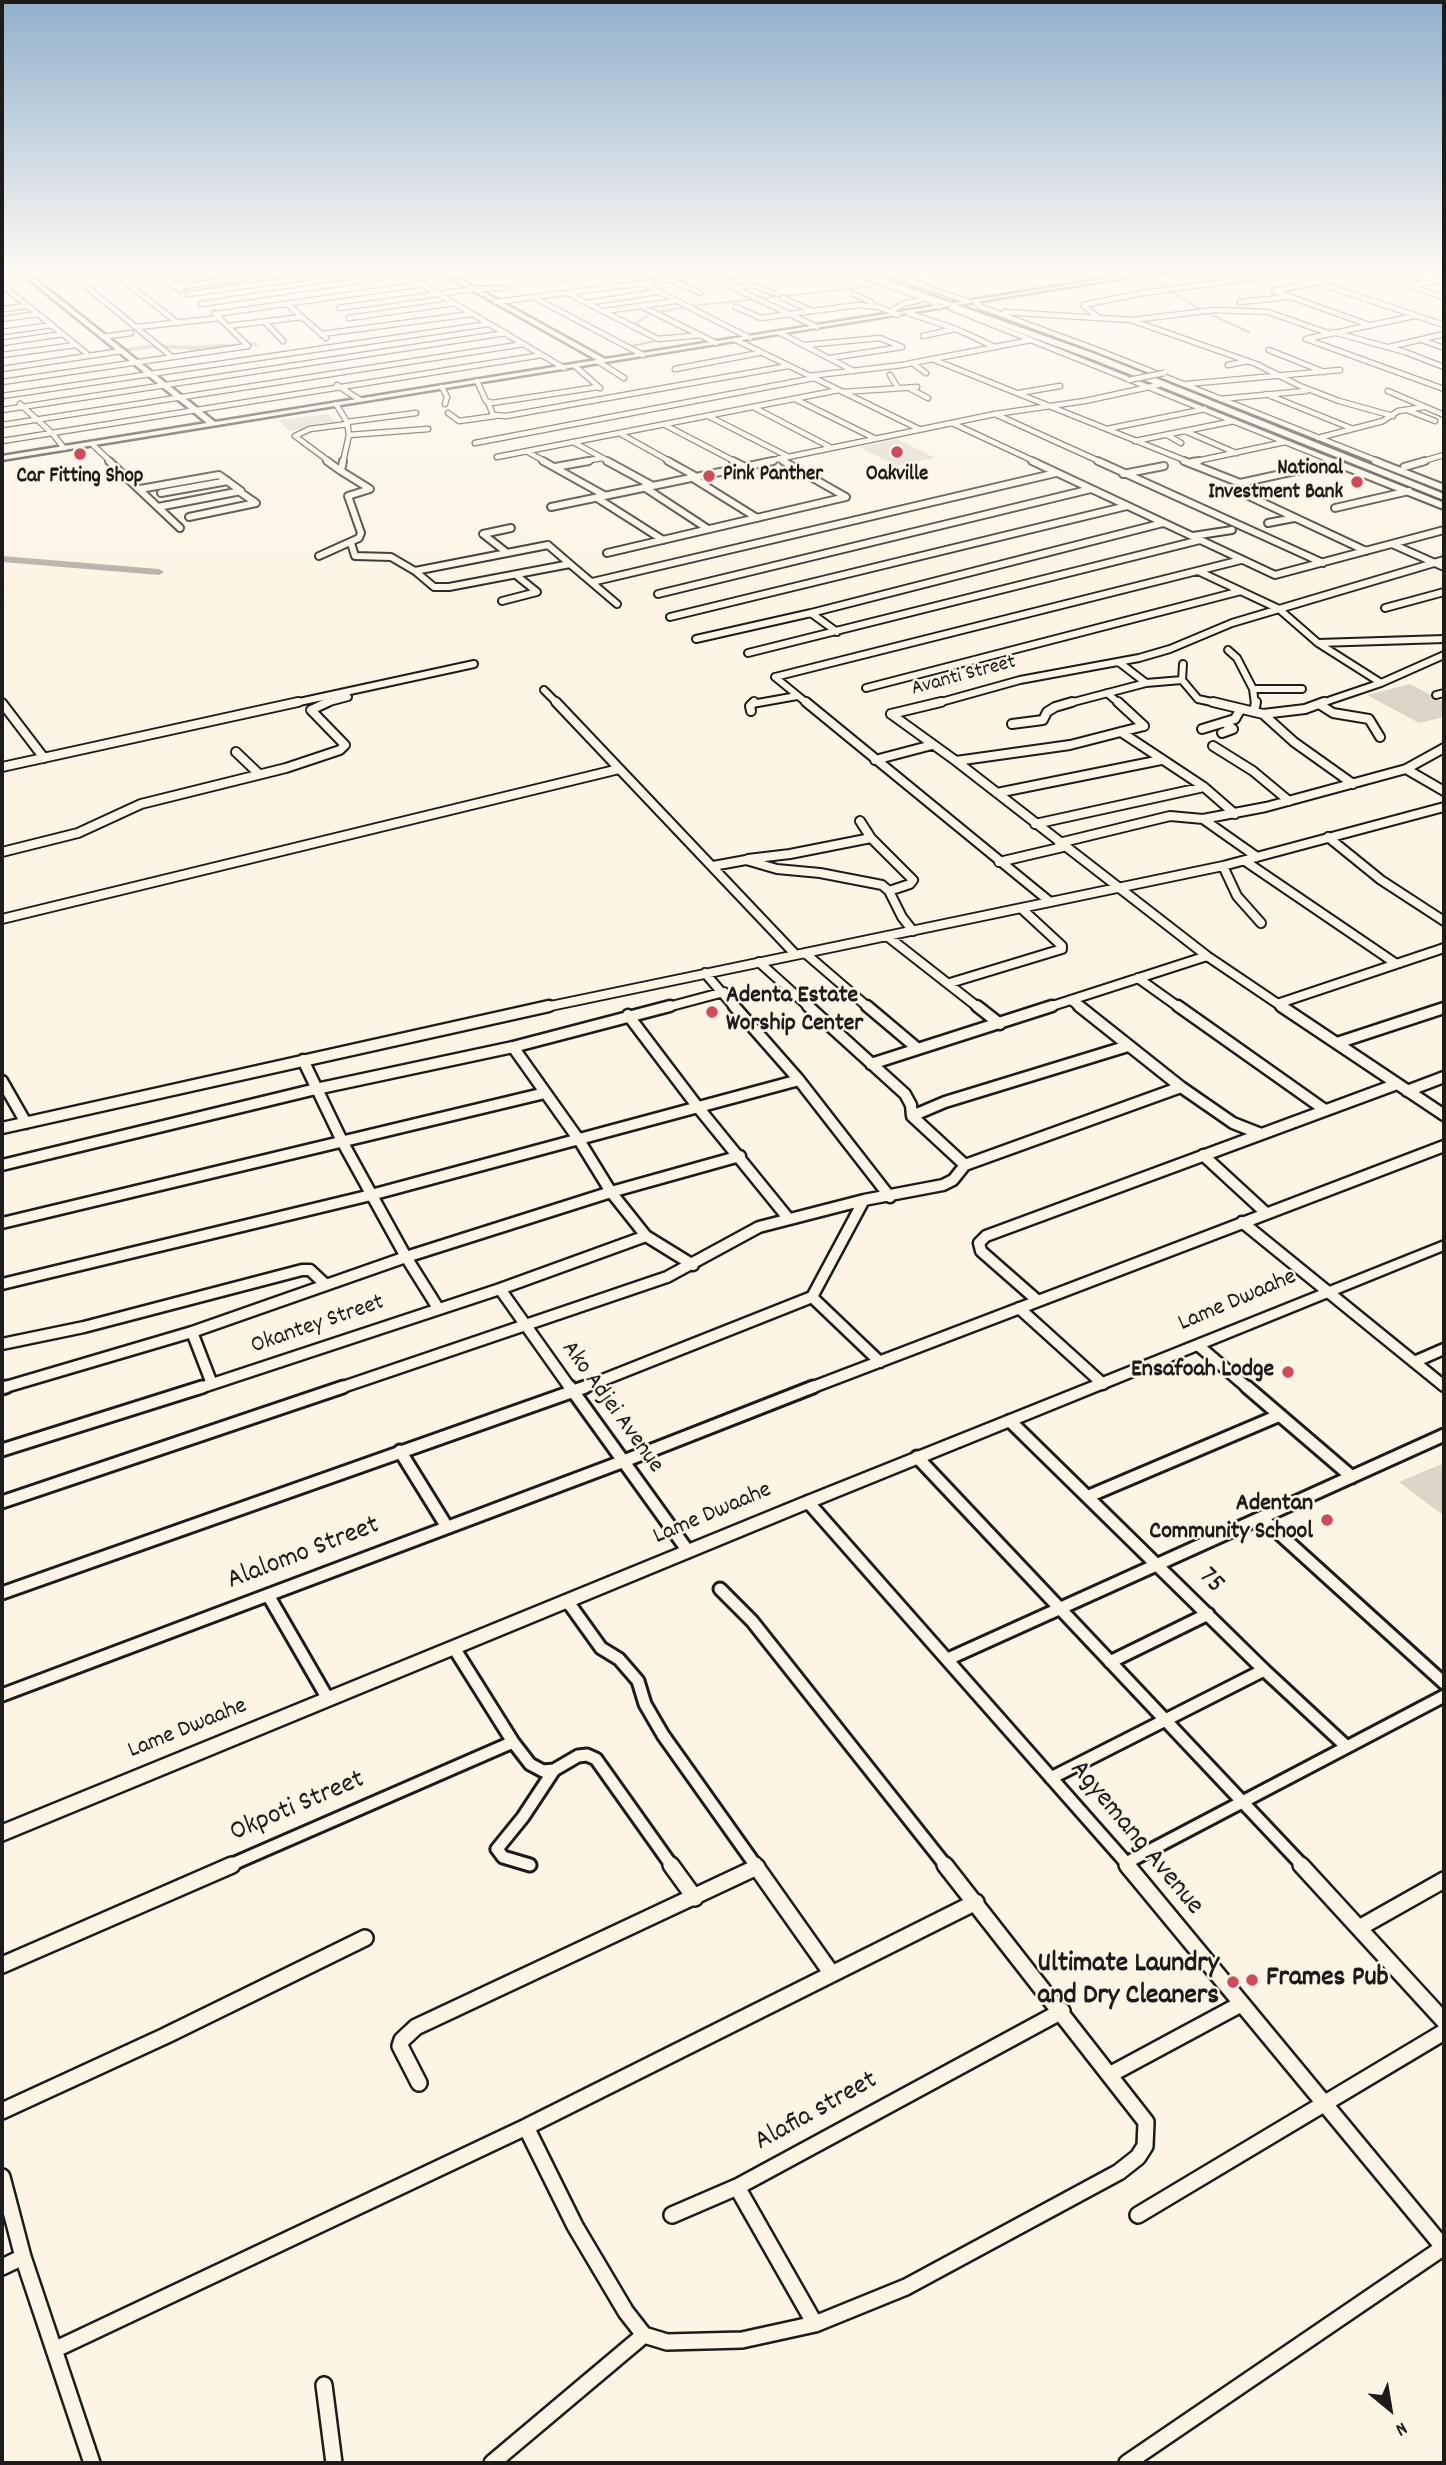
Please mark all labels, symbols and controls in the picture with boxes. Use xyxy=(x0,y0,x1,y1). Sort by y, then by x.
marker: Oakville xyxy=(889,444,905,460)
marker: Car Fitting Shop xyxy=(72,446,88,462)
place label: National Investment Bank xyxy=(1208,457,1343,507)
place label: Pink Panther xyxy=(723,463,823,489)
place label: Oakville xyxy=(866,463,928,489)
place label: Car Fitting Shop xyxy=(17,465,143,491)
marker: Pink Panther xyxy=(701,468,717,484)
marker: National Investment Bank xyxy=(1349,474,1365,490)
street label: Avanti Street xyxy=(909,651,1019,703)
place label: Adenta Estate Worship Center xyxy=(726,984,863,1040)
marker: Adenta Estate Worship Center xyxy=(704,1004,720,1020)
street label: Lame Dwaahe xyxy=(1175,1264,1301,1340)
street label: Okantey Street xyxy=(248,1290,388,1362)
street label: Ako Adjei Avenue xyxy=(554,1336,668,1480)
place label: Ensafoah Lodge xyxy=(1131,1358,1274,1386)
marker: Ensafoah Lodge xyxy=(1280,1364,1296,1380)
street label: Lame Dwaahe xyxy=(650,1477,776,1553)
place label: Adentan Community School xyxy=(1149,1492,1313,1548)
street label: Alalomo Street xyxy=(223,1511,385,1599)
marker: Adentan Community School xyxy=(1319,1512,1335,1528)
street label: 75 xyxy=(1190,1562,1230,1602)
street label: Lame Dwaahe xyxy=(124,1693,252,1767)
street label: Agyemang Avenue xyxy=(1060,1755,1210,1923)
street label: Okpoti Street xyxy=(226,1765,370,1851)
place label: Ultimate Laundry and Dry Cleaners xyxy=(1037,1949,1219,2015)
place label: Frames Pub xyxy=(1266,1963,1389,1997)
marker: Frames Pub xyxy=(1244,1972,1260,1988)
marker: Ultimate Laundry and Dry Cleaners xyxy=(1225,1974,1241,1990)
street label: Alafia street xyxy=(750,2066,884,2160)
north arrow xyxy=(1355,2374,1425,2444)
text: N xyxy=(1390,2414,1412,2442)

